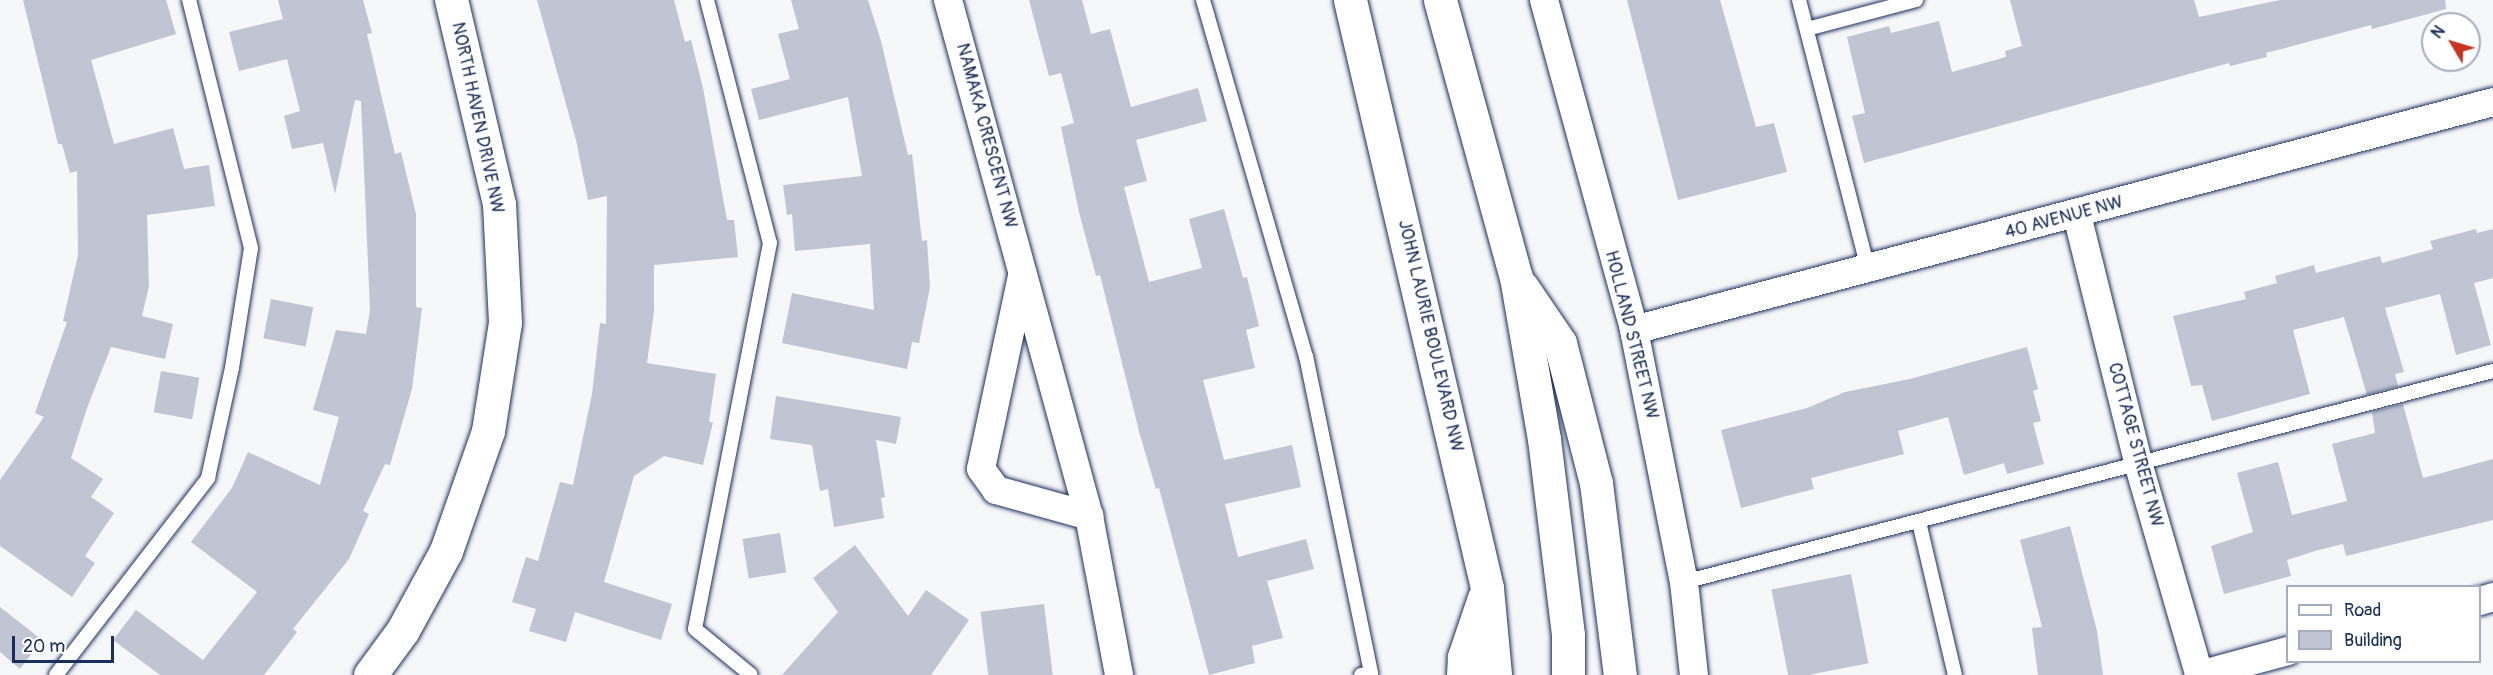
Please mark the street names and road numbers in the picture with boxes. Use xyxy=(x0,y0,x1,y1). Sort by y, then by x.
street label: NORTH HAVEN DRIVE NW xyxy=(446,20,508,216)
street label: NAMAKA CRESCENT NW xyxy=(951,41,1021,231)
street label: 40 AVENUE NW xyxy=(2003,192,2125,244)
street label: JOHN LAURIE BOULEVARD NW xyxy=(1393,218,1467,454)
street label: HOLLAND STREET NW xyxy=(1600,248,1662,422)
street label: COTTAGE STREET NW xyxy=(2103,360,2167,530)

